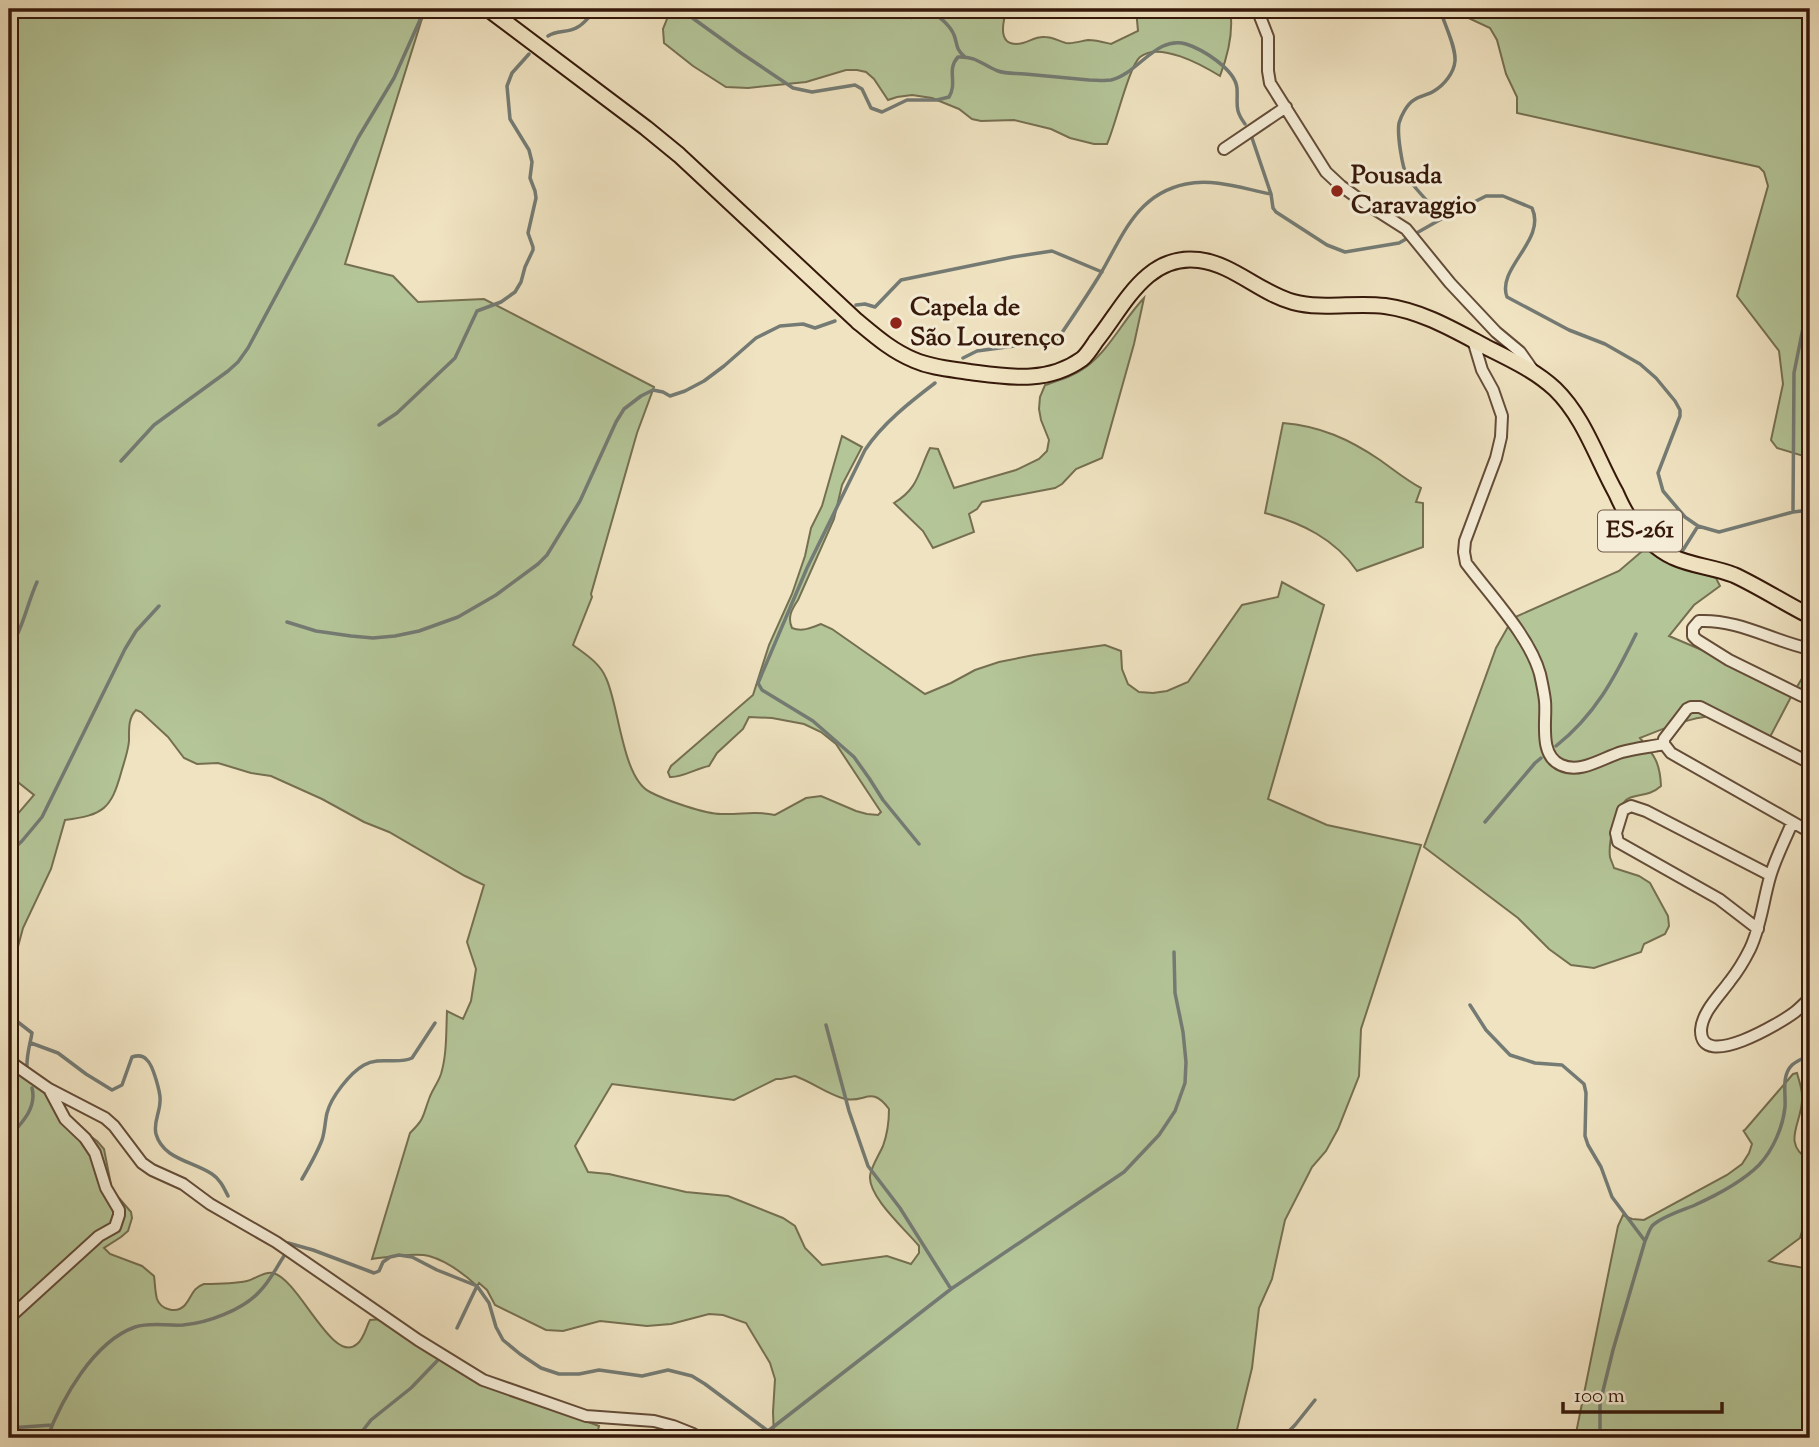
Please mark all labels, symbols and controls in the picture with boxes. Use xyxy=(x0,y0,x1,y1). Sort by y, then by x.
place label: Pousada Caravaggio xyxy=(1351,158,1477,225)
marker: Pousada Caravaggio xyxy=(1329,183,1345,199)
place label: Capela de São Lourenço xyxy=(910,290,1065,357)
marker: Capela de São Lourenço xyxy=(888,315,904,331)
road number: ES-261 xyxy=(1598,510,1682,552)
scale bar xyxy=(1563,1370,1723,1414)
text: 100 m xyxy=(1574,1382,1625,1412)

